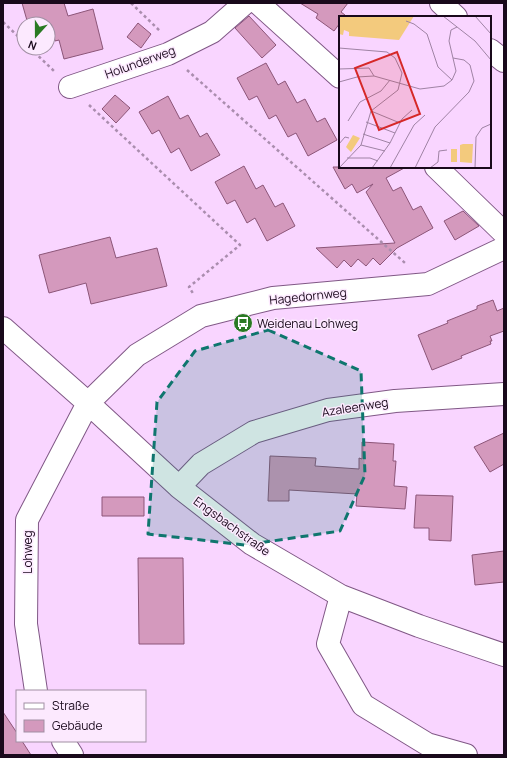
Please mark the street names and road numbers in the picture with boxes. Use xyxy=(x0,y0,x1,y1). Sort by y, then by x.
street label: Holunderweg xyxy=(102,41,178,83)
street label: Hagedornweg xyxy=(268,283,348,309)
street label: Azaleenweg xyxy=(321,393,389,421)
street label: Engsbachstraße xyxy=(190,492,274,560)
street label: Lohweg xyxy=(19,530,36,574)

